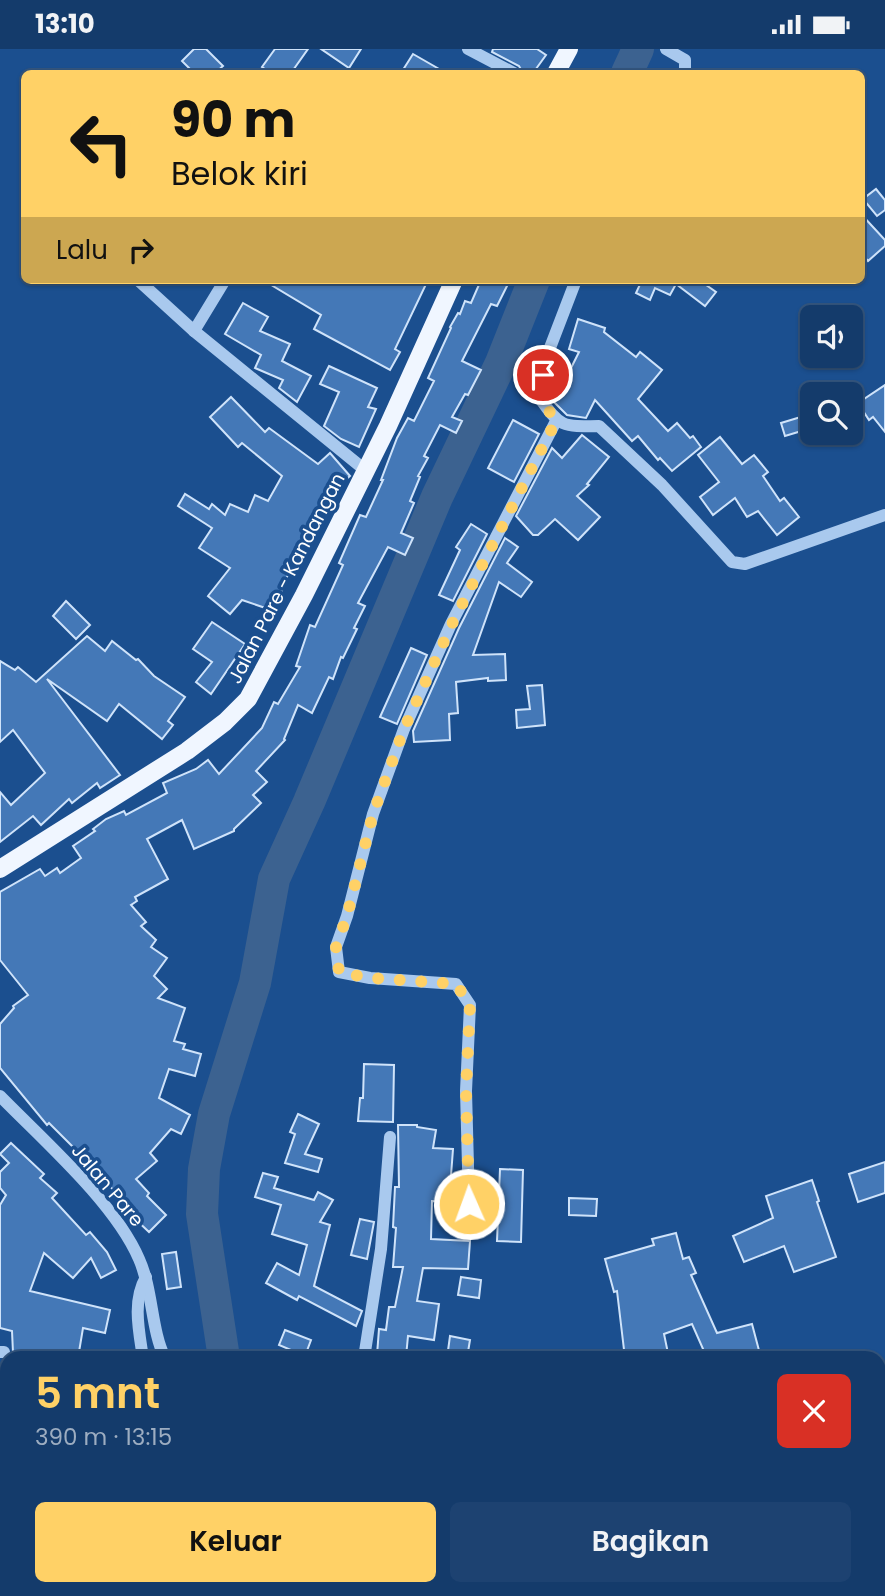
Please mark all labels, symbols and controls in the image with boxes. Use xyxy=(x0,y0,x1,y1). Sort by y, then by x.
text: 13:10 xyxy=(35,6,95,42)
text: 90 m xyxy=(171,86,295,154)
icon: left xyxy=(56,98,147,189)
text: Belok kiri xyxy=(171,151,308,196)
icon: right xyxy=(122,231,160,269)
text: Lalu xyxy=(56,232,108,268)
map controls xyxy=(800,305,863,445)
button: sound xyxy=(800,305,863,368)
pin xyxy=(513,345,573,405)
icon: arrive xyxy=(524,356,562,394)
button: search xyxy=(800,382,863,445)
street label: Jalan Pare - Kandangan xyxy=(222,468,351,688)
street label: Jalan Pare xyxy=(65,1138,150,1232)
position arrow xyxy=(432,1167,506,1241)
text: 5 mnt xyxy=(35,1364,160,1423)
button: close xyxy=(777,1374,851,1448)
text: 390 m · 13:15 xyxy=(35,1421,172,1453)
button: Keluar xyxy=(35,1502,436,1582)
button: Bagikan xyxy=(450,1502,851,1582)

